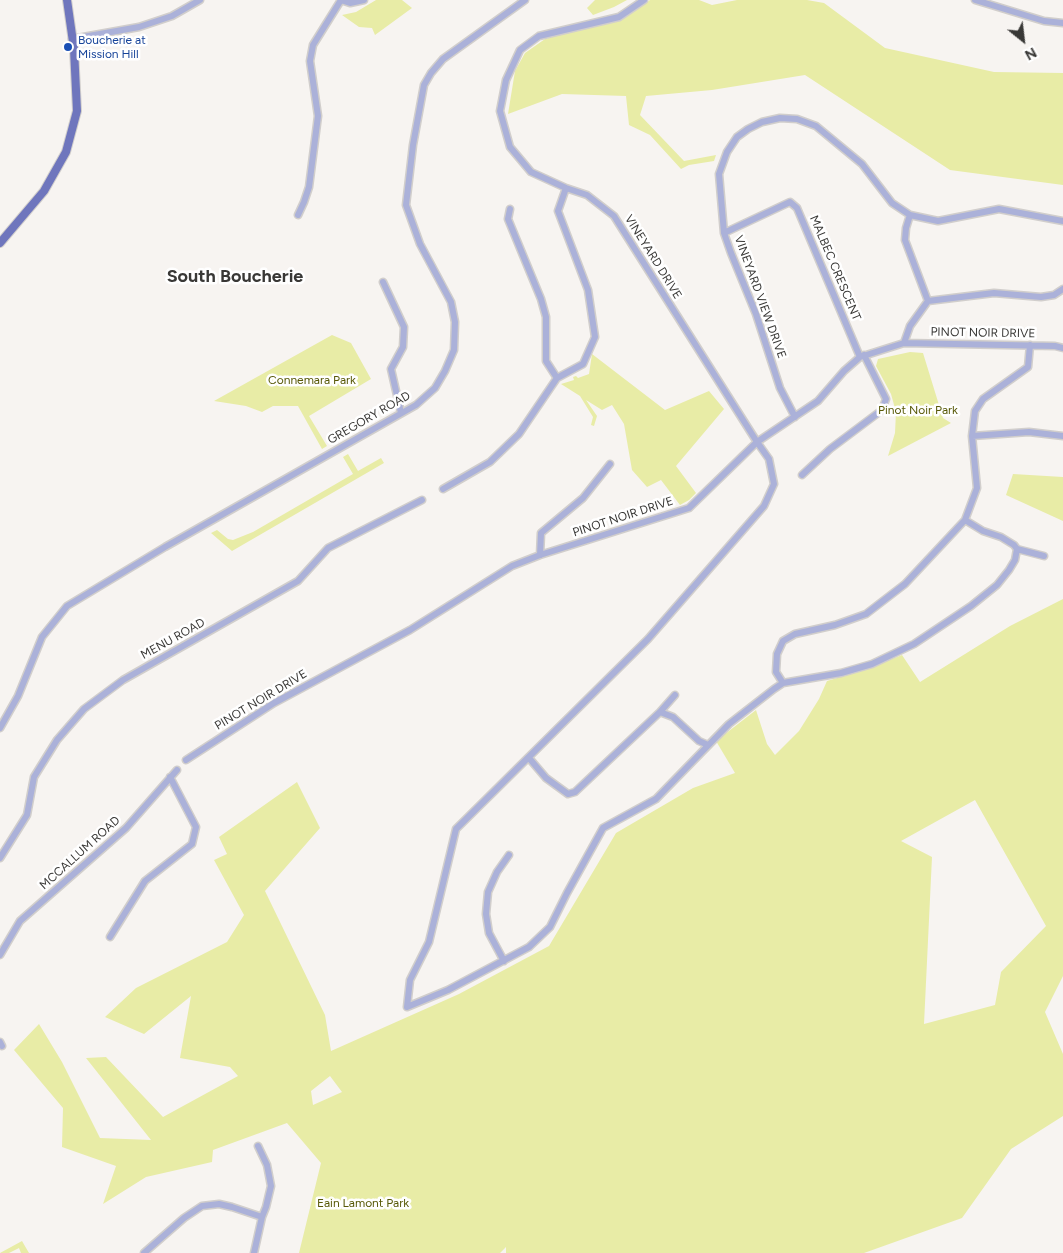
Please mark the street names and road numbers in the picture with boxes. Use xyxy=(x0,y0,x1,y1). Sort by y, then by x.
street label: VINEYARD DRIVE xyxy=(621,212,685,302)
street label: MALBEC CRESCENT xyxy=(806,213,864,323)
street label: VINEYARD VIEW DRIVE xyxy=(731,234,789,360)
street label: PINOT NOIR DRIVE xyxy=(930,325,1036,341)
street label: GREGORY ROAD xyxy=(325,388,413,448)
street label: PINOT NOIR DRIVE xyxy=(571,494,675,540)
street label: MENU ROAD xyxy=(138,615,208,663)
street label: PINOT NOIR DRIVE xyxy=(212,667,310,733)
street label: MCCALLUM ROAD xyxy=(37,813,123,893)

